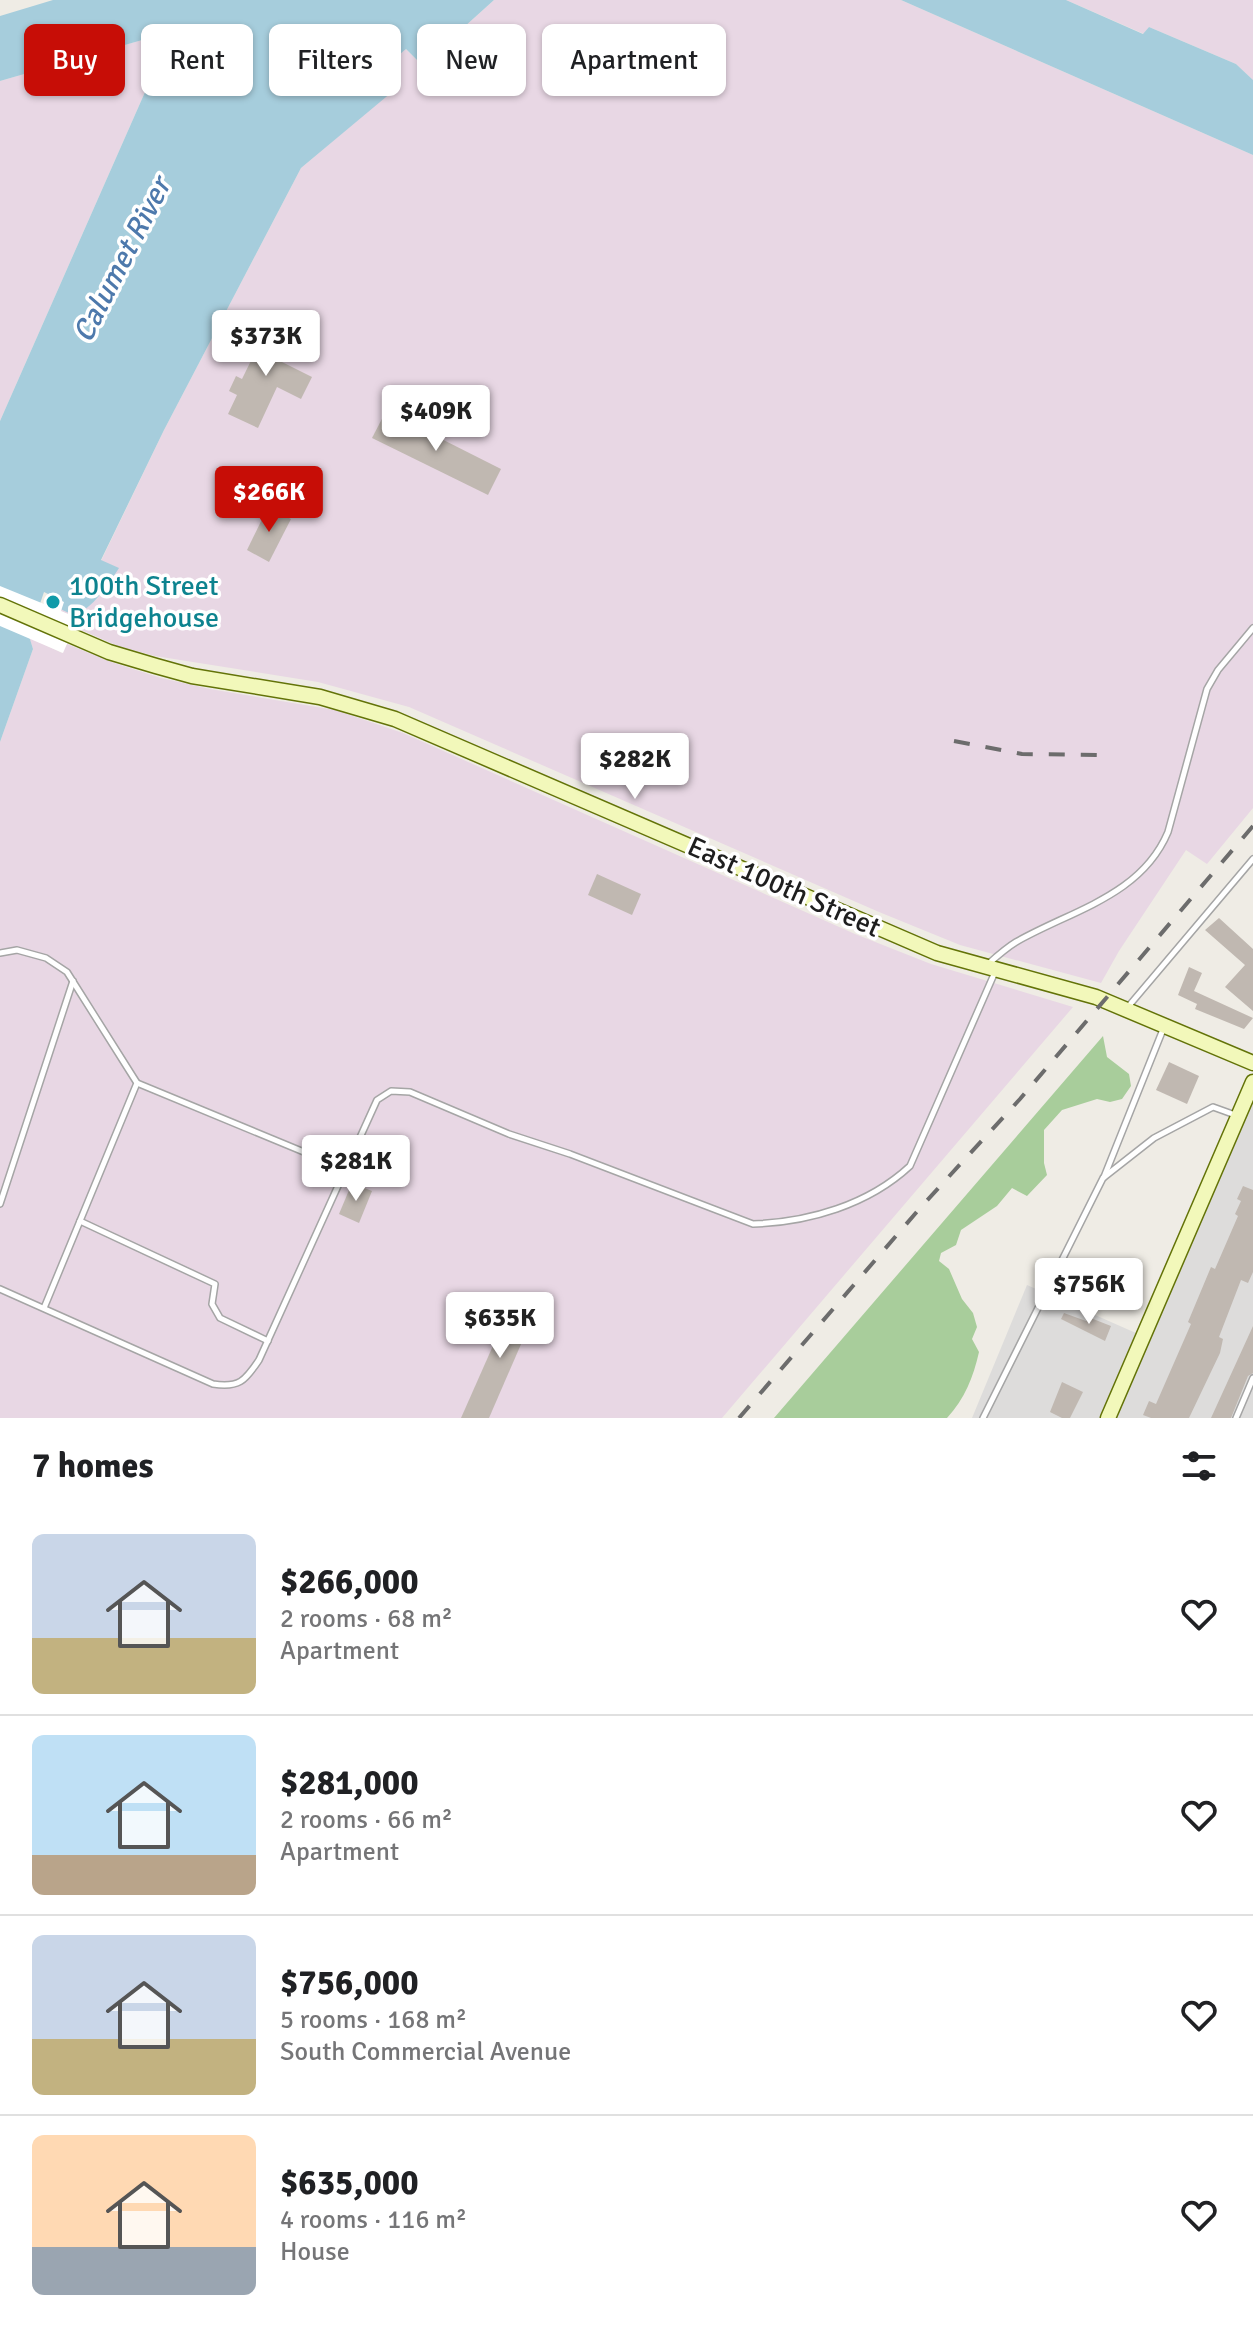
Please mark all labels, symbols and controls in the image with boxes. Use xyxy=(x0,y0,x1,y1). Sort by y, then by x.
chip: Buy xyxy=(24,24,125,96)
chip: Rent xyxy=(141,24,253,96)
chip: Filters xyxy=(269,24,401,96)
chip: New xyxy=(417,24,526,96)
chip: Apartment xyxy=(542,24,726,96)
water label: Calumet River xyxy=(65,168,181,348)
pin: $373K xyxy=(210,310,322,378)
text: $373K xyxy=(230,320,302,352)
pin: $409K xyxy=(380,385,492,453)
text: $409K xyxy=(400,395,472,427)
pin: $266K xyxy=(213,466,325,534)
text: $266K xyxy=(233,476,305,508)
place label: 100th Street Bridgehouse xyxy=(69,569,219,635)
marker: 100th Street Bridgehouse xyxy=(44,593,62,611)
pin: $282K xyxy=(579,733,691,801)
text: $282K xyxy=(599,743,671,775)
street label: East 100th Street xyxy=(682,829,886,945)
pin: $281K xyxy=(300,1135,412,1203)
text: $281K xyxy=(320,1145,392,1177)
pin: $756K xyxy=(1033,1258,1145,1326)
text: $756K xyxy=(1053,1268,1125,1300)
pin: $635K xyxy=(444,1292,556,1360)
text: $635K xyxy=(464,1302,536,1334)
icon: filters xyxy=(1177,1444,1221,1488)
text: 7 homes xyxy=(32,1445,153,1487)
text: $266,000 xyxy=(280,1561,419,1603)
icon: home xyxy=(96,1566,192,1662)
icon: heart xyxy=(1177,1592,1221,1636)
text: 2 rooms · 68 m² xyxy=(280,1603,453,1635)
text: Apartment xyxy=(280,1635,399,1667)
text: $281,000 xyxy=(280,1762,419,1804)
icon: home xyxy=(96,1767,192,1863)
icon: heart xyxy=(1177,1793,1221,1837)
text: 2 rooms · 66 m² xyxy=(280,1804,453,1836)
text: Apartment xyxy=(280,1836,399,1868)
text: $756,000 xyxy=(280,1962,419,2004)
icon: home xyxy=(96,1967,192,2063)
icon: heart xyxy=(1177,1993,1221,2037)
text: 5 rooms · 168 m² xyxy=(280,2004,467,2036)
text: South Commercial Avenue xyxy=(280,2036,571,2068)
text: $635,000 xyxy=(280,2162,419,2204)
icon: home xyxy=(96,2167,192,2263)
icon: heart xyxy=(1177,2193,1221,2237)
text: 4 rooms · 116 m² xyxy=(280,2204,467,2236)
text: House xyxy=(280,2236,350,2268)

